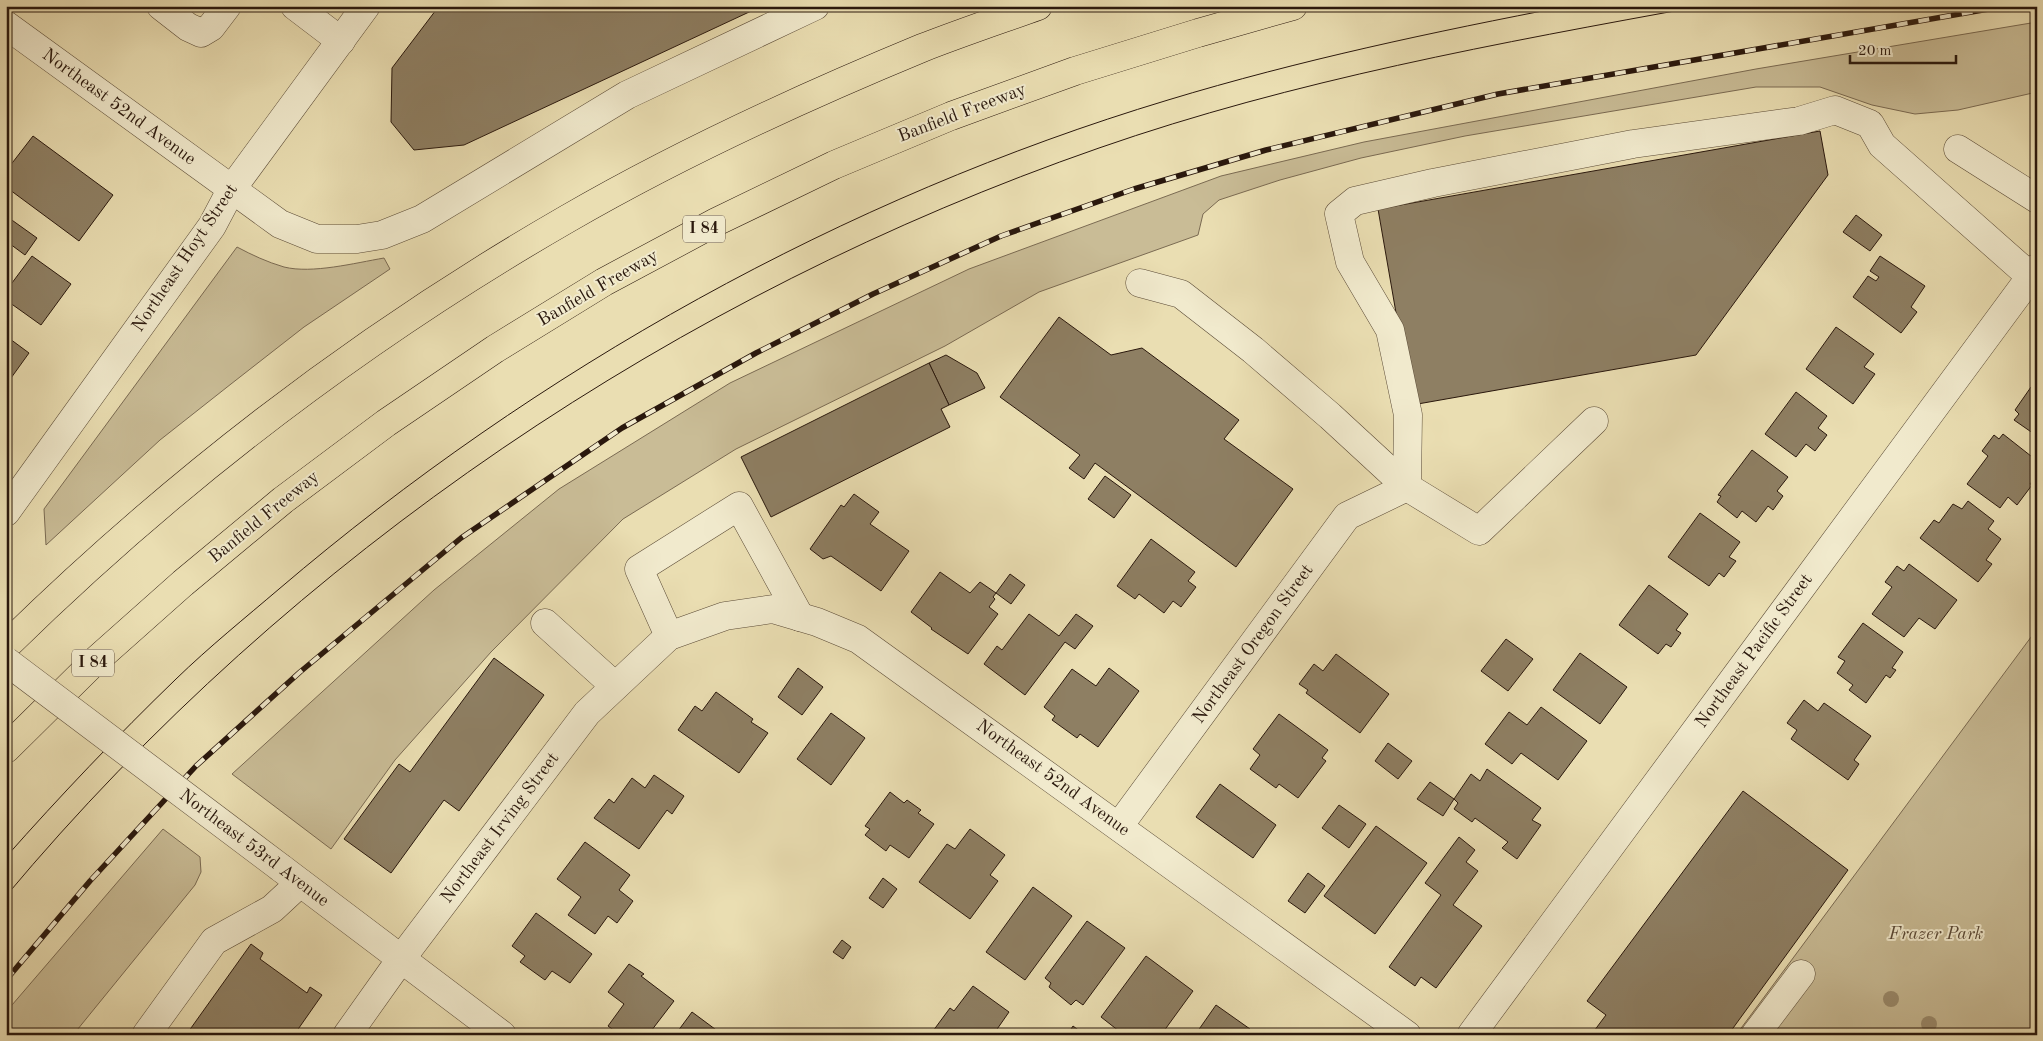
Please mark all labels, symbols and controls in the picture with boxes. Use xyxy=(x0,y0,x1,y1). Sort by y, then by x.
scale bar xyxy=(1850,32,1957,64)
text: 20 m xyxy=(1858,44,1892,59)
street label: Northeast 52nd Avenue xyxy=(39,45,199,169)
street label: Banfield Freeway xyxy=(895,80,1029,146)
street label: Northeast Hoyt Street xyxy=(129,181,241,335)
road number: I 84 xyxy=(683,215,725,242)
street label: Banfield Freeway xyxy=(535,246,662,330)
street label: Banfield Freeway xyxy=(206,467,323,567)
street label: Northeast Oregon Street xyxy=(1189,561,1317,727)
street label: Northeast Pacific Street xyxy=(1692,571,1816,731)
road number: I 84 xyxy=(72,650,114,676)
street label: Northeast 52nd Avenue xyxy=(973,716,1133,840)
street label: Northeast Irving Street xyxy=(438,749,562,907)
street label: Northeast 53rd Avenue xyxy=(176,786,332,910)
park label: Frazer Park xyxy=(1888,925,1984,943)

